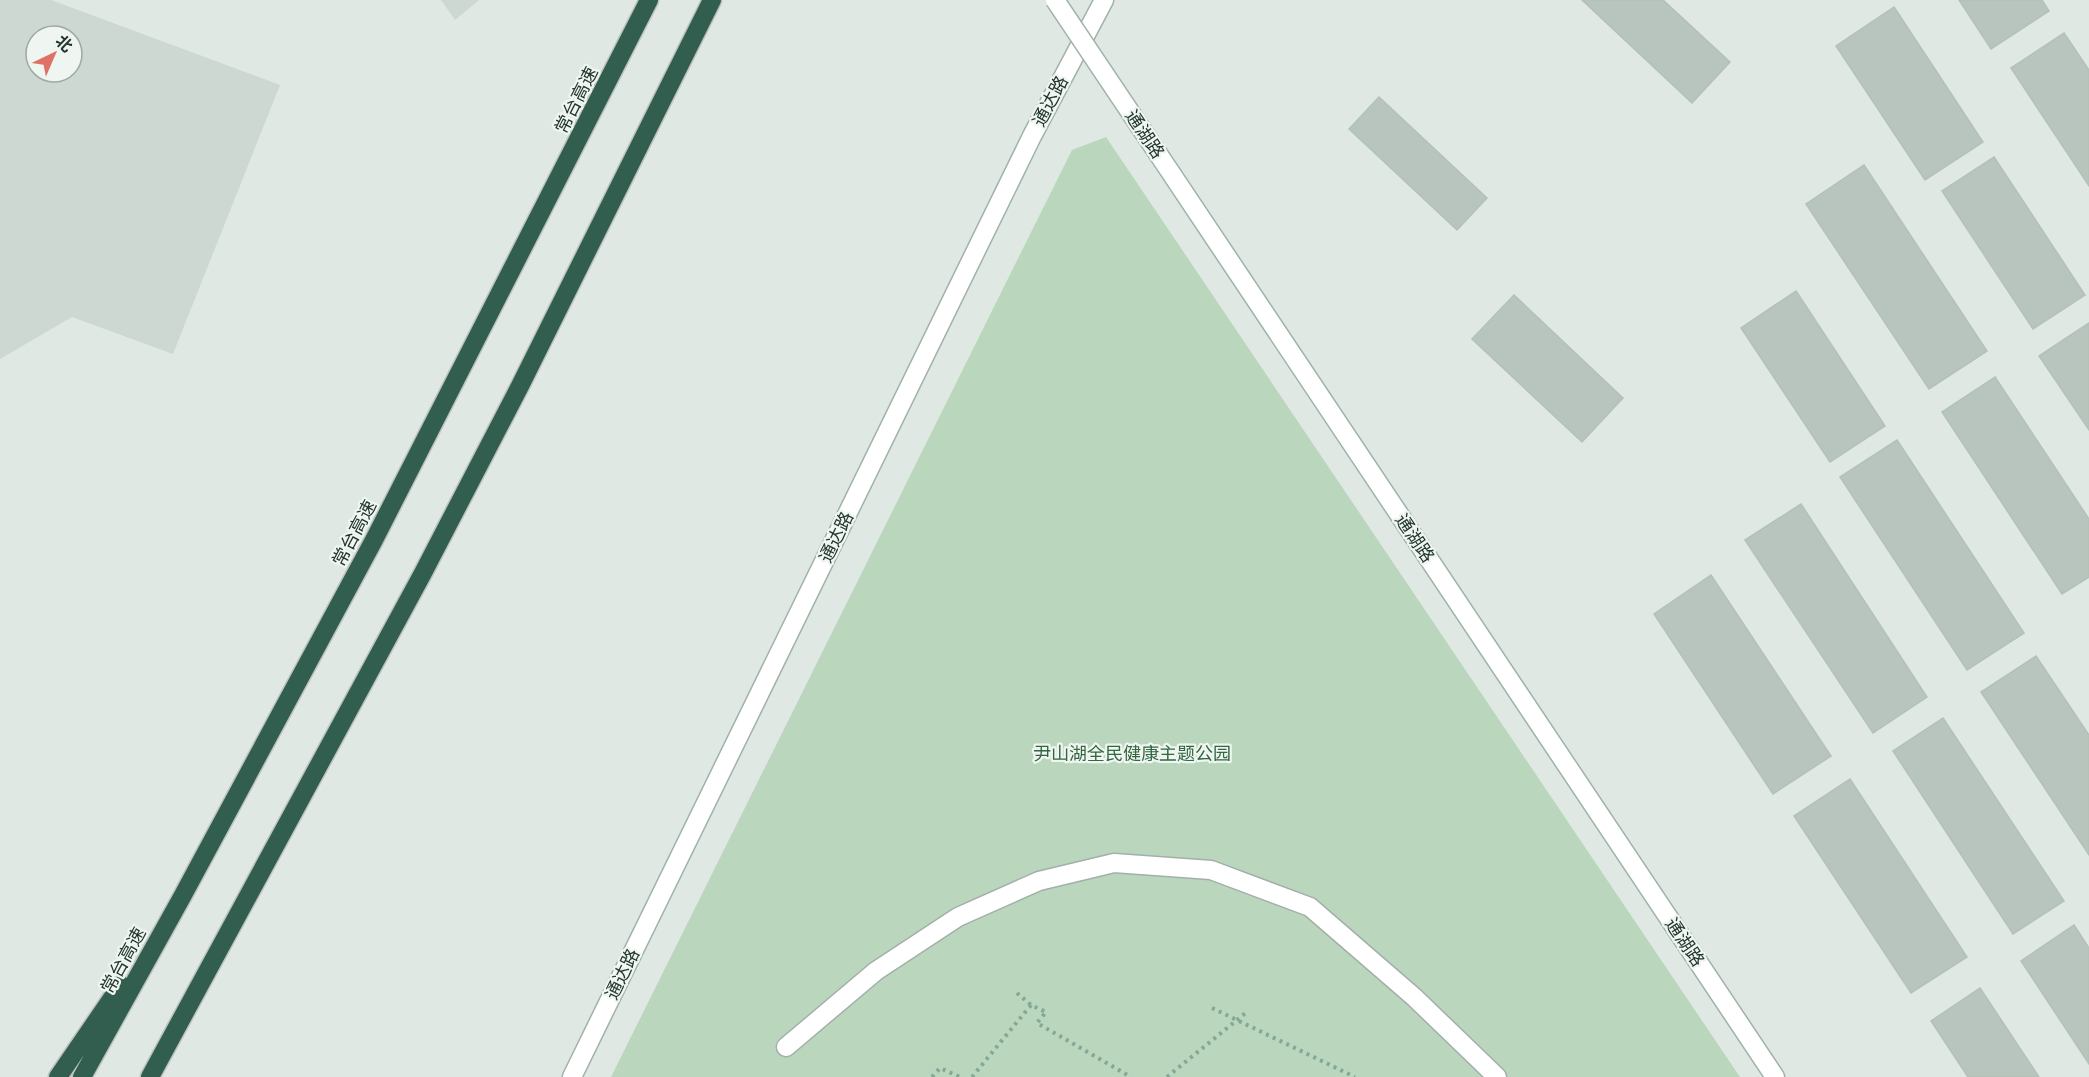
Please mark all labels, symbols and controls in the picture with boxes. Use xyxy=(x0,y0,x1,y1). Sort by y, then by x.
north arrow xyxy=(24,24,84,84)
text: 北 xyxy=(52,31,76,56)
street label: 常台高速 xyxy=(550,63,602,137)
street label: 通达路 xyxy=(1028,72,1072,130)
street label: 通湖路 xyxy=(1121,106,1169,162)
street label: 常台高速 xyxy=(328,496,380,570)
street label: 通达路 xyxy=(815,508,857,566)
street label: 通湖路 xyxy=(1391,510,1439,566)
park label: 尹山湖全民健康主题公园 xyxy=(1033,743,1231,764)
street label: 通湖路 xyxy=(1661,914,1709,970)
street label: 常台高速 xyxy=(96,923,150,997)
street label: 通达路 xyxy=(601,945,643,1003)

